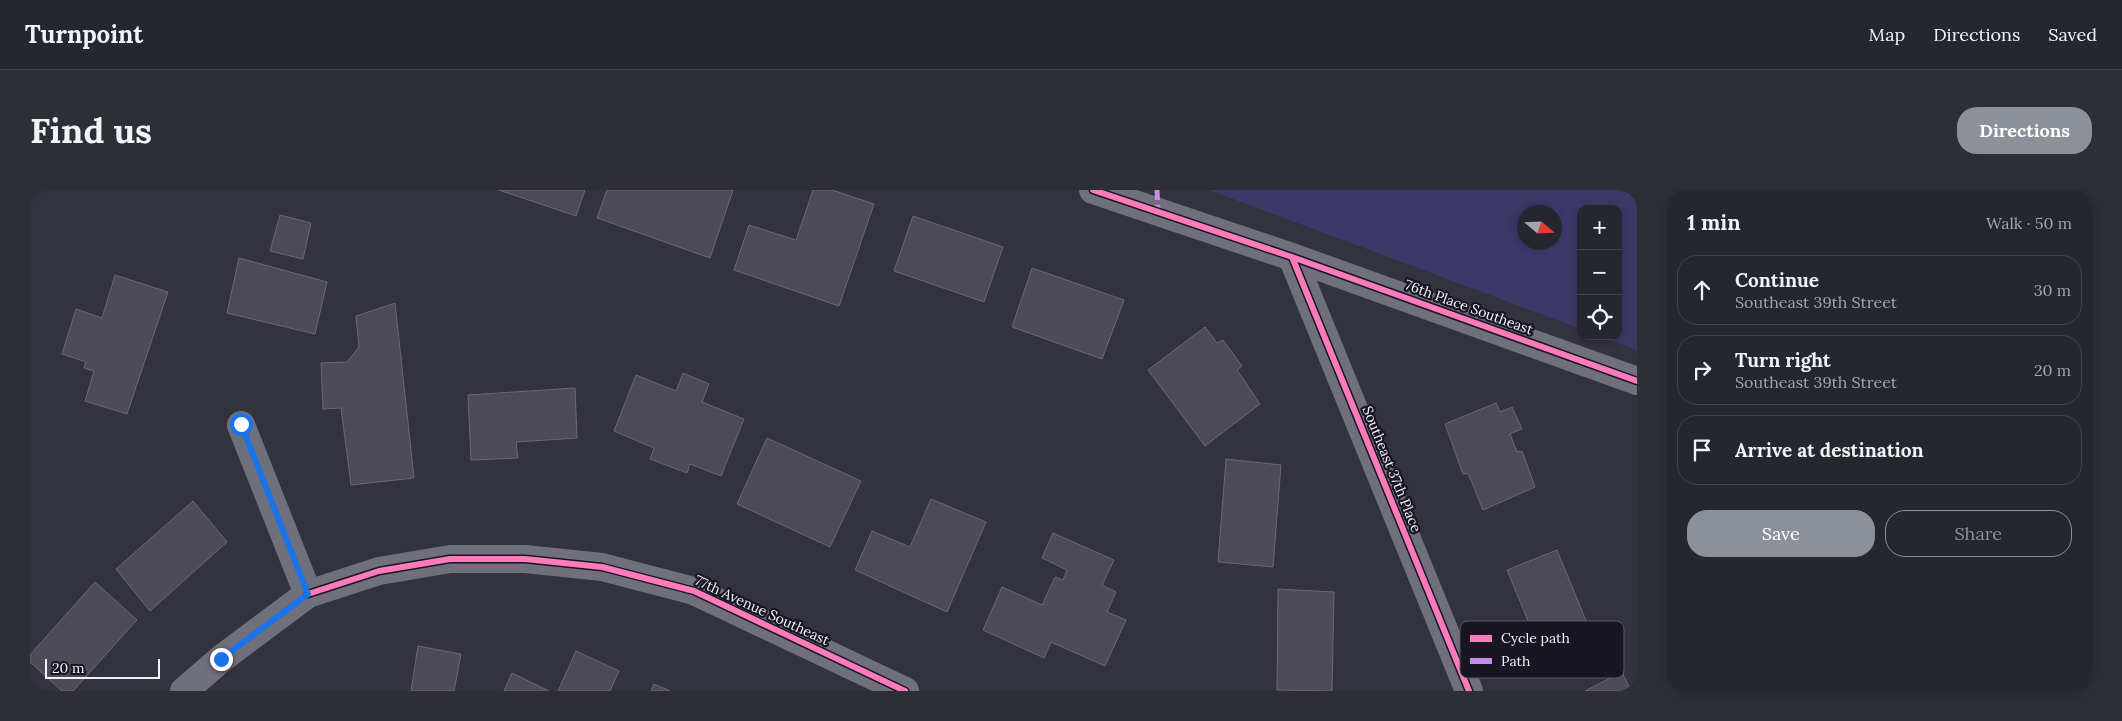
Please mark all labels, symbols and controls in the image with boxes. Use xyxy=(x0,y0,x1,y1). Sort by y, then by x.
text: Turnpoint xyxy=(25,19,143,50)
text: Map xyxy=(1869,23,1905,46)
text: Directions xyxy=(1933,23,2020,46)
text: Saved xyxy=(2048,23,2097,46)
button: Directions xyxy=(1957,107,2092,154)
text: Find us xyxy=(30,108,152,153)
north arrow xyxy=(1517,205,1562,250)
map controls xyxy=(1577,205,1622,340)
button: + xyxy=(1577,205,1622,250)
text: 1 min xyxy=(1687,209,1741,236)
text: Walk · 50 m xyxy=(1986,213,2072,233)
button: − xyxy=(1577,250,1622,295)
text: Continue xyxy=(1735,268,1819,292)
street label: 76th Place Southeast xyxy=(1402,275,1536,339)
icon: ahead xyxy=(1688,276,1716,304)
text: 30 m xyxy=(2034,280,2071,300)
text: Southeast 39th Street xyxy=(1735,292,1897,312)
button: locate xyxy=(1577,295,1622,340)
text: Turn right xyxy=(1735,348,1831,372)
icon: right xyxy=(1688,356,1716,384)
text: 20 m xyxy=(2034,360,2071,380)
text: Southeast 39th Street xyxy=(1735,372,1897,392)
street label: Southeast 37th Place xyxy=(1358,403,1426,535)
route start xyxy=(230,413,253,436)
icon: arrive xyxy=(1688,436,1716,464)
text: Arrive at destination xyxy=(1735,438,1924,462)
button: Save xyxy=(1687,510,1875,557)
button: Share xyxy=(1885,510,2072,557)
street label: 77th Avenue Southeast xyxy=(692,571,833,649)
legend xyxy=(1460,621,1624,678)
text: Cycle path xyxy=(1501,629,1570,647)
route end xyxy=(210,648,233,671)
text: Path xyxy=(1501,652,1530,670)
scale bar xyxy=(45,656,160,679)
text: 20 m xyxy=(52,659,84,677)

